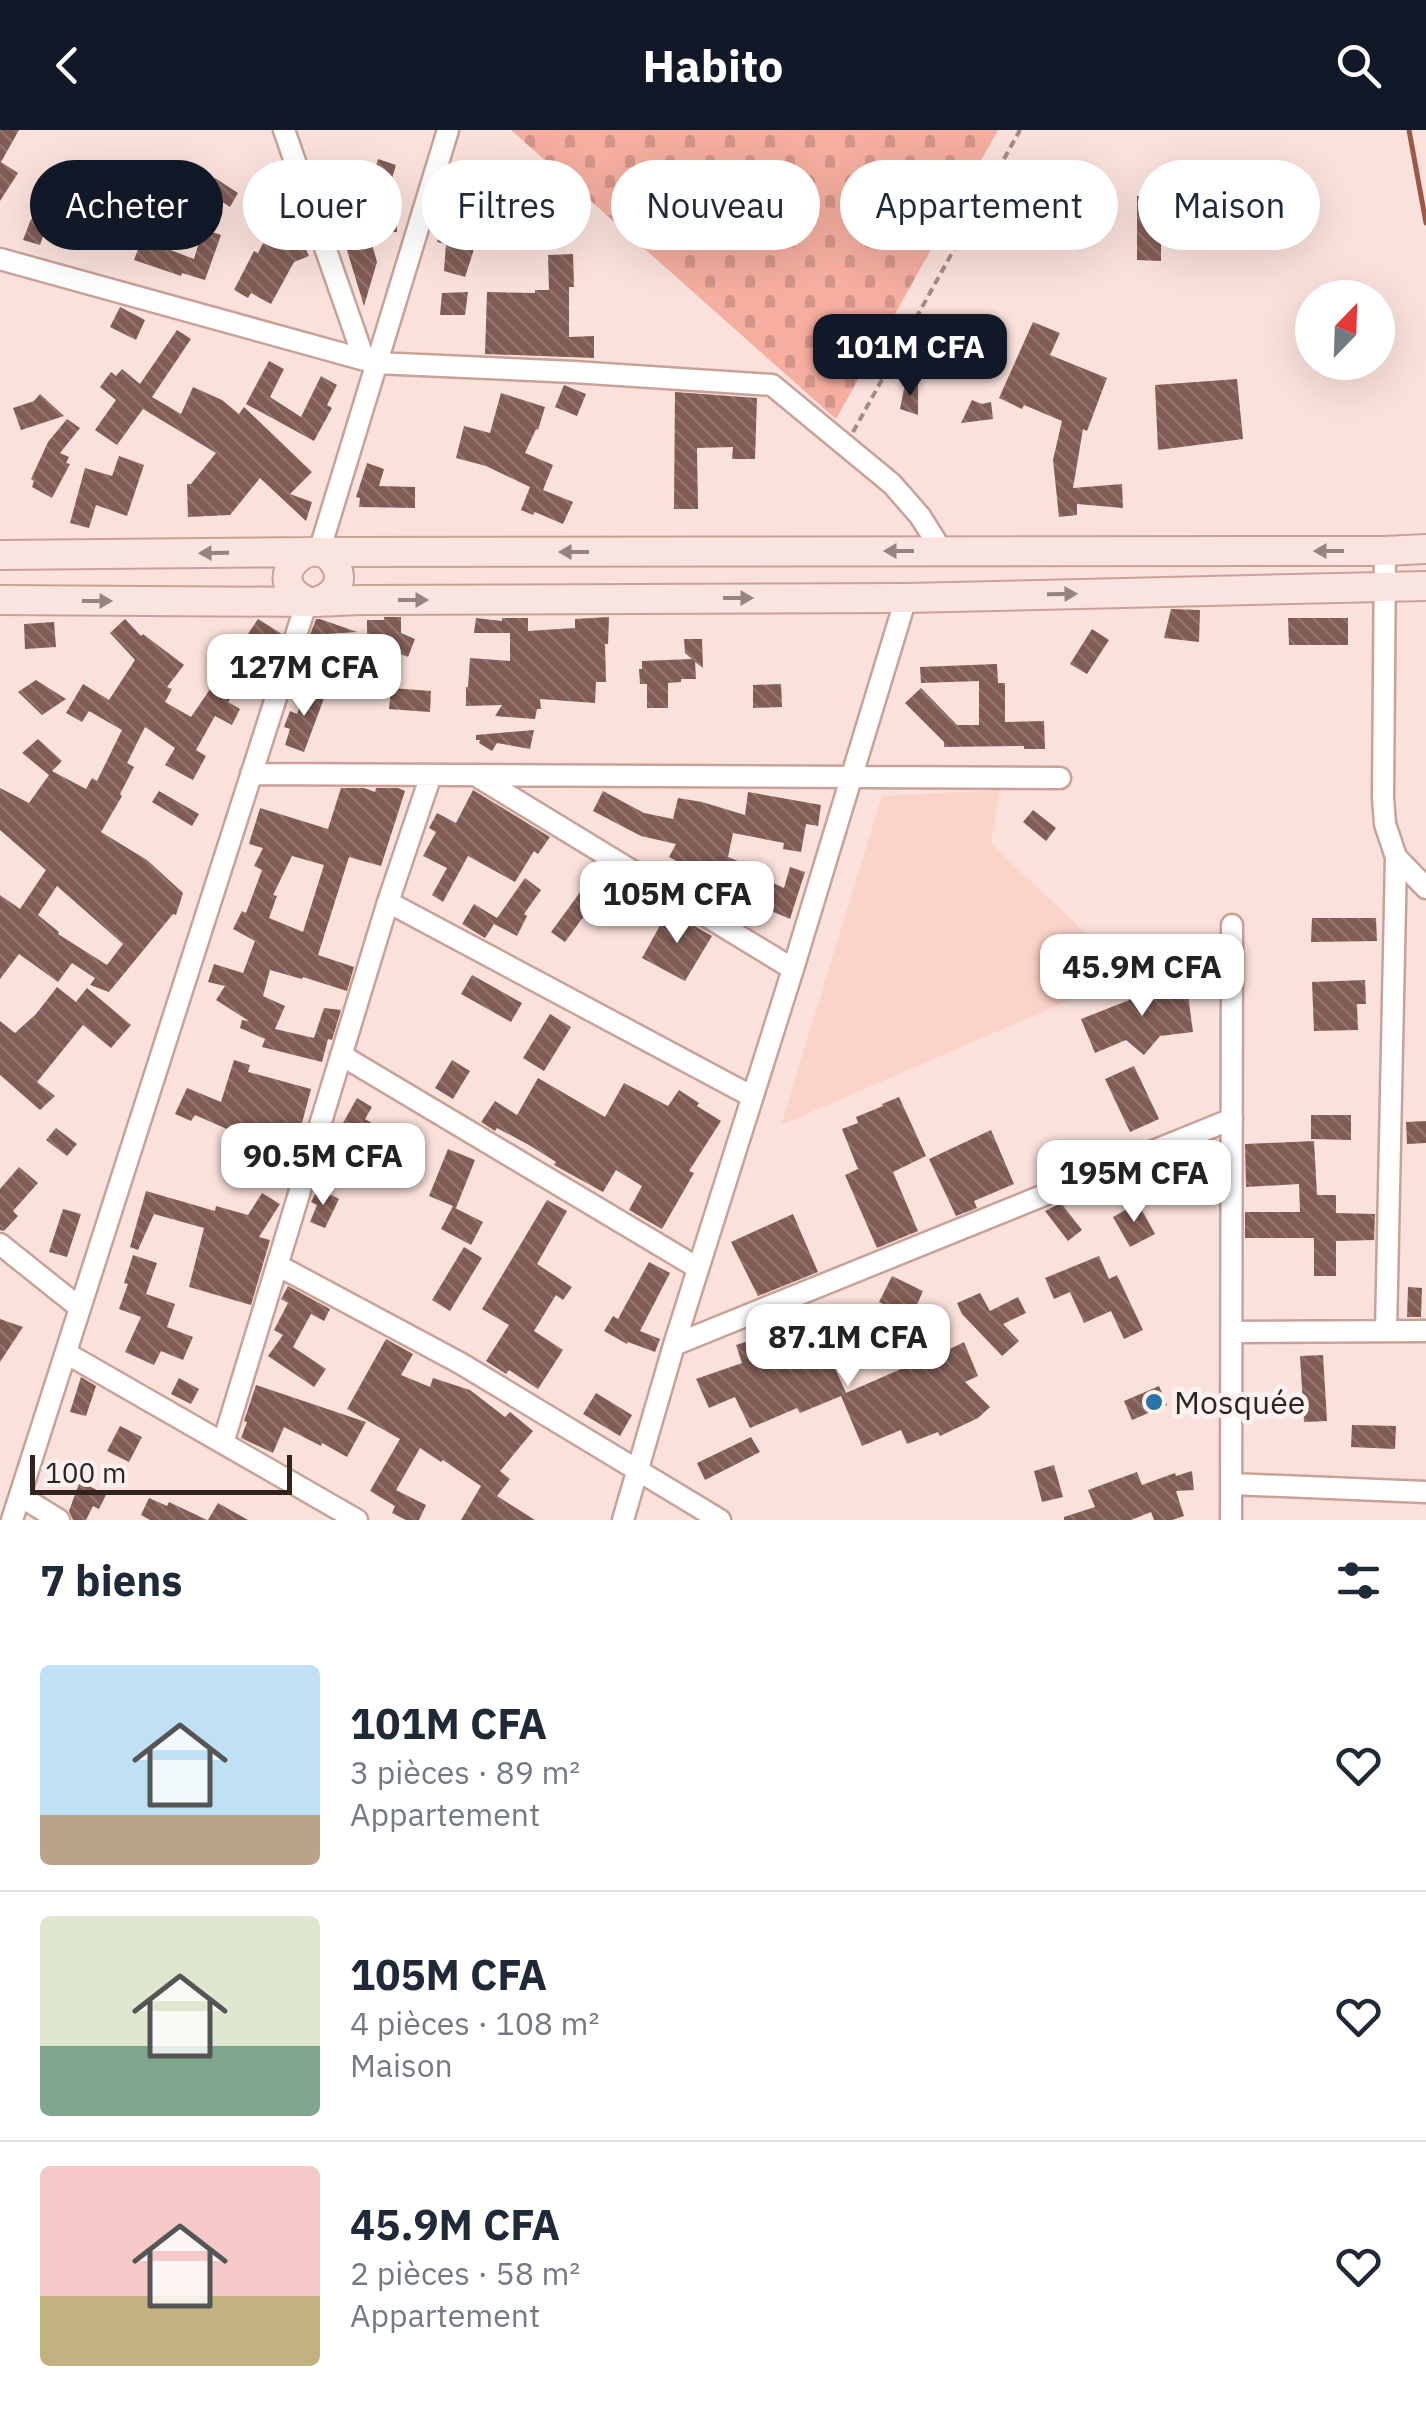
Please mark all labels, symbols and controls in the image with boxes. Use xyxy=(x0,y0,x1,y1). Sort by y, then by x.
text: Habito xyxy=(643,36,783,94)
icon: back xyxy=(40,38,95,93)
icon: search xyxy=(1331,38,1386,93)
chip: Acheter xyxy=(30,160,223,250)
chip: Louer xyxy=(243,160,402,250)
chip: Filtres xyxy=(422,160,591,250)
chip: Nouveau xyxy=(611,160,820,250)
chip: Appartement xyxy=(840,160,1118,250)
chip: Maison xyxy=(1138,160,1320,250)
north arrow xyxy=(1295,280,1395,380)
map controls xyxy=(1295,280,1395,380)
pin: 101M CFA xyxy=(807,314,1013,399)
text: 101M CFA xyxy=(835,325,985,367)
one-way arrow xyxy=(882,543,914,559)
one-way arrow xyxy=(1312,543,1344,559)
one-way arrow xyxy=(557,544,589,560)
one-way arrow xyxy=(198,545,230,561)
one-way arrow xyxy=(1047,585,1079,601)
one-way arrow xyxy=(722,590,754,606)
one-way arrow xyxy=(397,592,429,608)
one-way arrow xyxy=(82,593,114,609)
pin: 127M CFA xyxy=(201,634,407,719)
text: 127M CFA xyxy=(229,645,379,687)
pin: 105M CFA xyxy=(574,861,780,946)
text: 105M CFA xyxy=(602,872,752,914)
pin: 45.9M CFA xyxy=(1028,934,1256,1019)
text: 45.9M CFA xyxy=(1062,945,1222,987)
pin: 90.5M CFA xyxy=(209,1123,437,1208)
text: 90.5M CFA xyxy=(243,1134,403,1176)
pin: 195M CFA xyxy=(1031,1140,1237,1225)
text: 195M CFA xyxy=(1059,1151,1209,1193)
pin: 87.1M CFA xyxy=(734,1304,962,1389)
text: 87.1M CFA xyxy=(768,1315,928,1357)
place label: Mosquée xyxy=(1174,1381,1305,1423)
marker: Mosquée xyxy=(1143,1391,1165,1413)
scale bar xyxy=(30,1450,292,1494)
text: 100 m xyxy=(45,1454,126,1491)
text: 7 biens xyxy=(40,1553,182,1608)
icon: filters xyxy=(1331,1553,1386,1608)
text: 101M CFA xyxy=(350,1696,547,1751)
icon: home xyxy=(120,1705,240,1825)
icon: heart xyxy=(1331,1738,1386,1793)
text: 3 pièces · 89 m² xyxy=(350,1751,580,1793)
text: Appartement xyxy=(350,1793,540,1835)
text: 105M CFA xyxy=(350,1947,547,2002)
icon: home xyxy=(120,1956,240,2076)
icon: heart xyxy=(1331,1989,1386,2044)
text: 4 pièces · 108 m² xyxy=(350,2002,600,2044)
text: Maison xyxy=(350,2044,453,2086)
text: 45.9M CFA xyxy=(350,2197,560,2252)
icon: home xyxy=(120,2206,240,2326)
icon: heart xyxy=(1331,2239,1386,2294)
text: 2 pièces · 58 m² xyxy=(350,2252,580,2294)
text: Appartement xyxy=(350,2294,540,2336)

